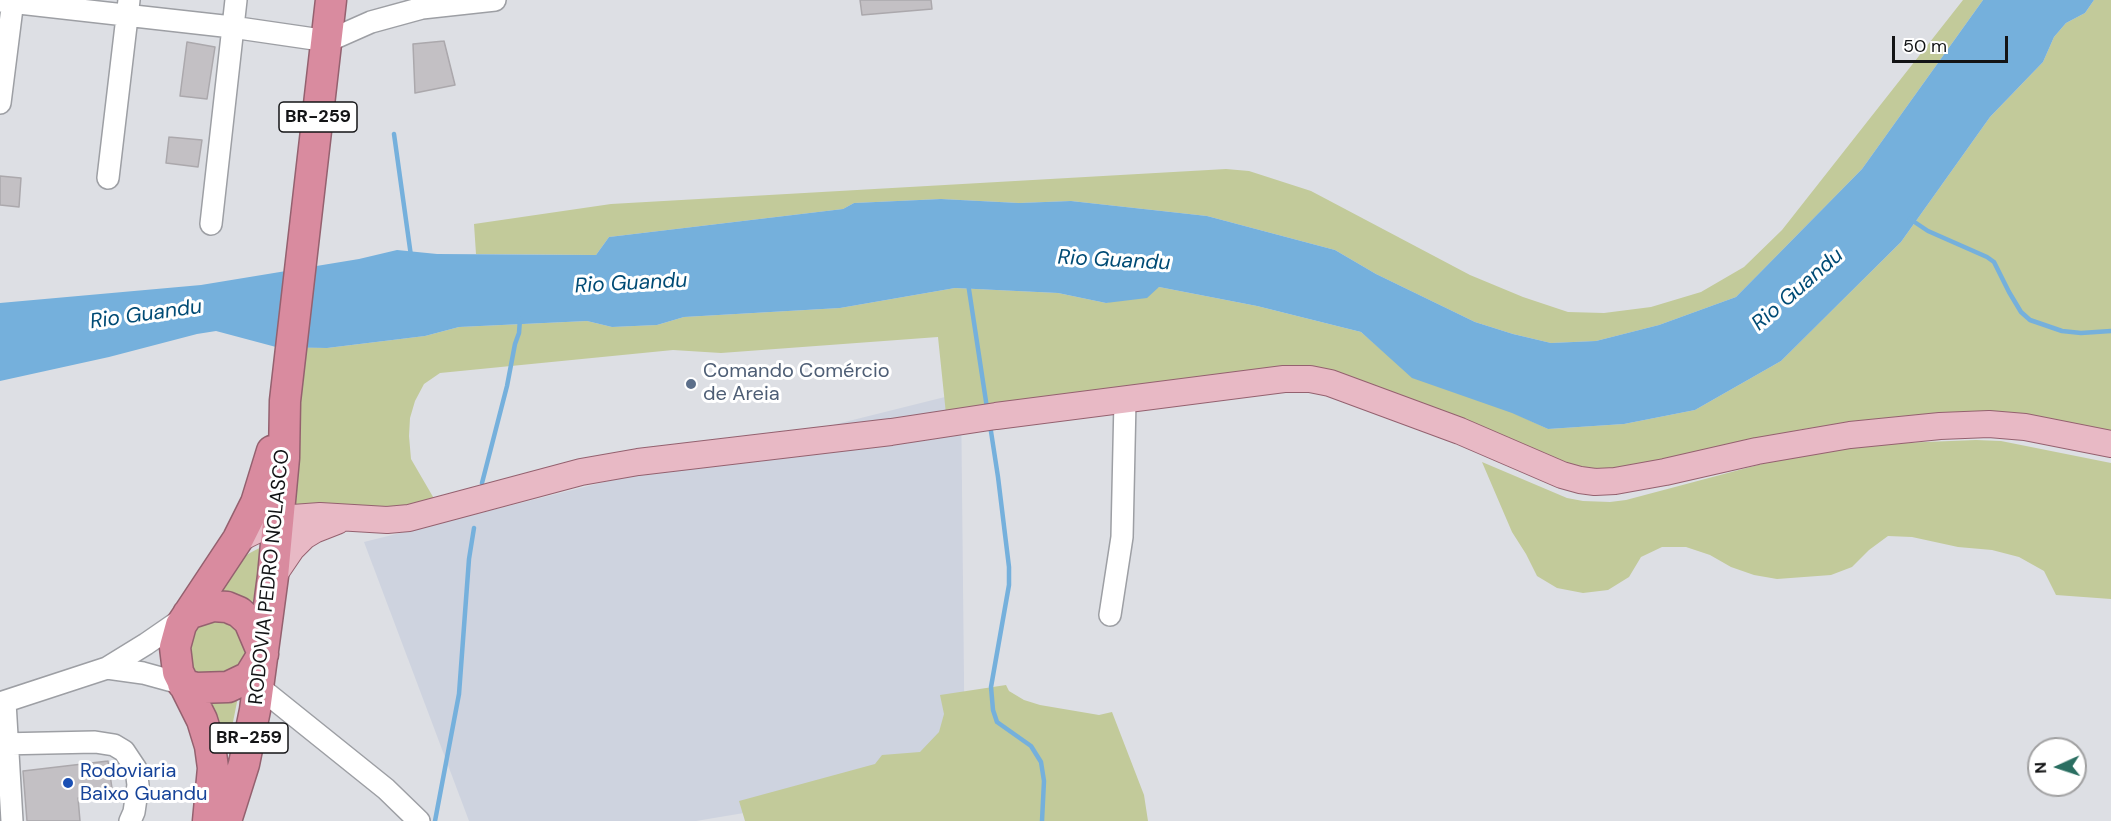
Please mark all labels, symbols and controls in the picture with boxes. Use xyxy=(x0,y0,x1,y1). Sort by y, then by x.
scale bar xyxy=(1895,24,2010,62)
text: 50 m xyxy=(1903,34,1947,58)
road number: BR-259 xyxy=(279,102,357,132)
water label: Rio Guandu xyxy=(1747,243,1849,337)
water label: Rio Guandu xyxy=(1057,245,1171,277)
water label: Rio Guandu xyxy=(574,268,688,300)
water label: Rio Guandu xyxy=(88,295,204,335)
place label: Comando Comércio de Areia xyxy=(703,360,890,407)
marker: Comando Comércio de Areia xyxy=(684,377,698,391)
street label: RODOVIA PEDRO NOLASCO xyxy=(245,448,295,706)
road number: BR-259 xyxy=(210,723,288,753)
north arrow xyxy=(2027,737,2087,797)
place label: Rodoviaria Baixo Guandu xyxy=(80,760,207,807)
text: N xyxy=(2030,761,2051,774)
marker: Rodoviaria Baixo Guandu xyxy=(61,776,75,790)

